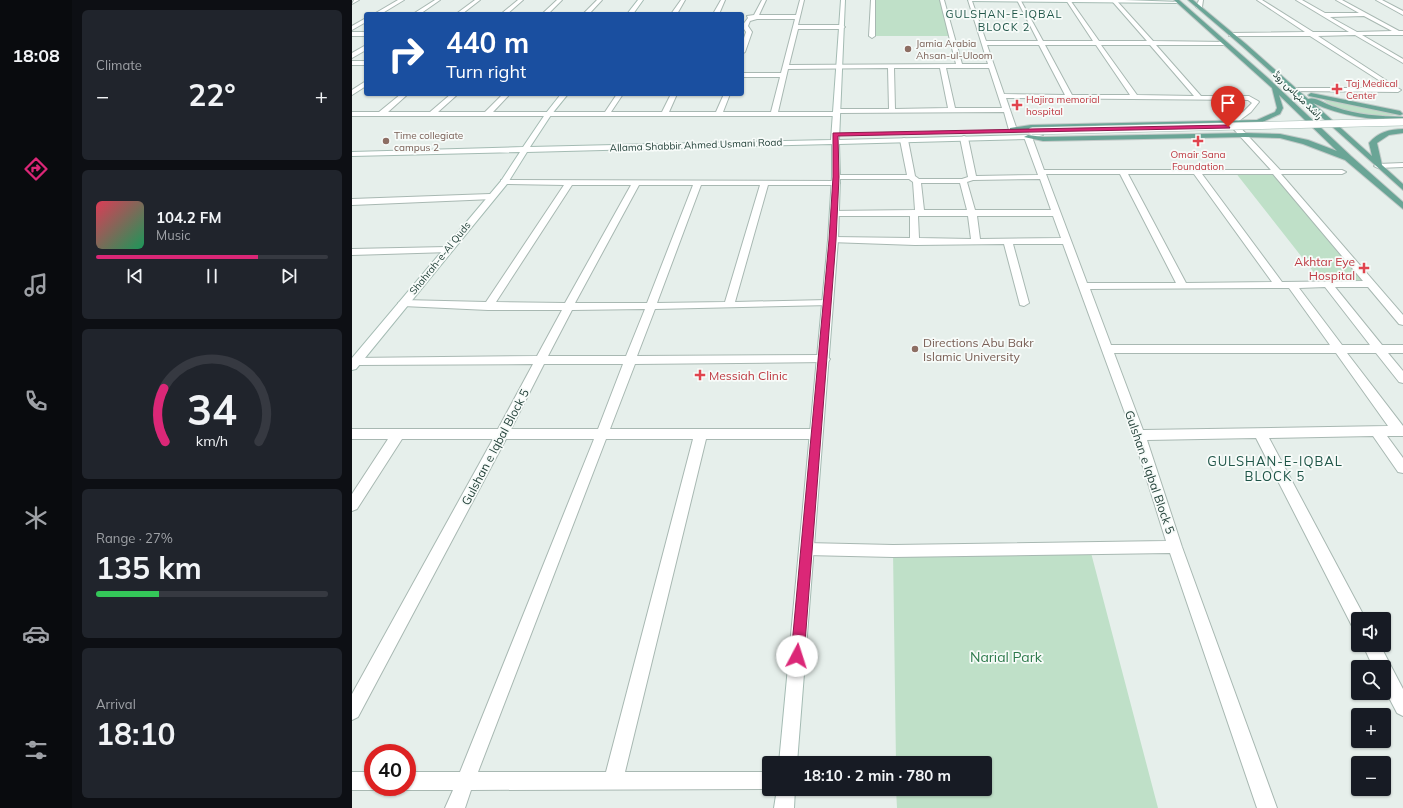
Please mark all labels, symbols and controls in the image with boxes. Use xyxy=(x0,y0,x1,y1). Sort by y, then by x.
district label: GULSHAN-E-IQBAL BLOCK 2 xyxy=(945,7,1063,34)
text: 440 m xyxy=(446,25,529,60)
icon: right xyxy=(380,28,432,80)
place label: Jamia Arabia Ahsan-ul-Uloom xyxy=(916,37,993,62)
text: 18:08 xyxy=(12,44,60,67)
marker: Jamia Arabia Ahsan-ul-Uloom xyxy=(903,44,913,54)
text: Climate xyxy=(96,57,142,73)
text: Turn right xyxy=(446,60,526,83)
street label: راشد منہاس روڈ xyxy=(1270,68,1326,122)
text: 22° xyxy=(188,76,236,114)
place label: Taj Medical Center xyxy=(1346,77,1398,102)
text: − xyxy=(96,82,109,110)
text: + xyxy=(315,82,328,110)
marker: Taj Medical Center xyxy=(1331,83,1343,95)
pin xyxy=(1211,86,1245,127)
icon: arrive xyxy=(1217,92,1239,114)
place label: Hajira memorial hospital xyxy=(1026,93,1100,118)
marker: Hajira memorial hospital xyxy=(1011,99,1023,111)
place label: Time collegiate campus 2 xyxy=(394,129,463,154)
street label: Allama Shabbir Ahmed Usmani Road xyxy=(609,135,783,155)
marker: Omair Sana Foundation xyxy=(1192,135,1204,147)
marker: Time collegiate campus 2 xyxy=(381,136,391,146)
place label: Omair Sana Foundation xyxy=(1170,148,1226,173)
icon: directions xyxy=(22,155,50,183)
text: 104.2 FM xyxy=(156,208,221,227)
street label: Shahrah-e-Al Quds xyxy=(407,219,473,297)
text: Music xyxy=(156,227,191,243)
place label: Akhtar Eye Hospital xyxy=(1294,254,1355,283)
marker: Akhtar Eye Hospital xyxy=(1358,262,1370,274)
icon: previous xyxy=(124,265,146,287)
icon: pause xyxy=(201,265,223,287)
icon: next xyxy=(278,265,300,287)
icon: music xyxy=(22,271,50,299)
place label: Directions Abu Bakr Islamic University xyxy=(923,335,1034,364)
marker: Directions Abu Bakr Islamic University xyxy=(910,344,920,354)
place label: Messiah Clinic xyxy=(709,368,788,383)
marker: Messiah Clinic xyxy=(694,369,706,381)
text: 34 xyxy=(187,383,237,435)
street label: Gulshan e Iqbal Block 5 xyxy=(458,386,532,508)
icon: phone xyxy=(22,387,50,415)
street label: Gulshan e Iqbal Block 5 xyxy=(1122,408,1178,536)
text: km/h xyxy=(196,432,228,450)
district label: GULSHAN-E-IQBAL BLOCK 5 xyxy=(1207,453,1343,484)
icon: climate xyxy=(22,504,50,532)
text: Range · 27% xyxy=(96,530,173,546)
text: 135 km xyxy=(96,549,202,587)
map controls xyxy=(1351,612,1391,796)
button: sound xyxy=(1351,612,1391,652)
icon: car xyxy=(22,620,50,648)
position arrow xyxy=(776,635,818,677)
park label: Narial Park xyxy=(970,648,1043,666)
button: search xyxy=(1351,660,1391,700)
text: Arrival xyxy=(96,696,136,712)
button: + xyxy=(1351,708,1391,748)
text: 18:10 xyxy=(96,715,175,753)
icon: filters xyxy=(22,736,50,764)
speed limit sign: 40 xyxy=(364,744,416,796)
button: − xyxy=(1351,756,1391,796)
text: 18:10 · 2 min · 780 m xyxy=(803,766,951,785)

